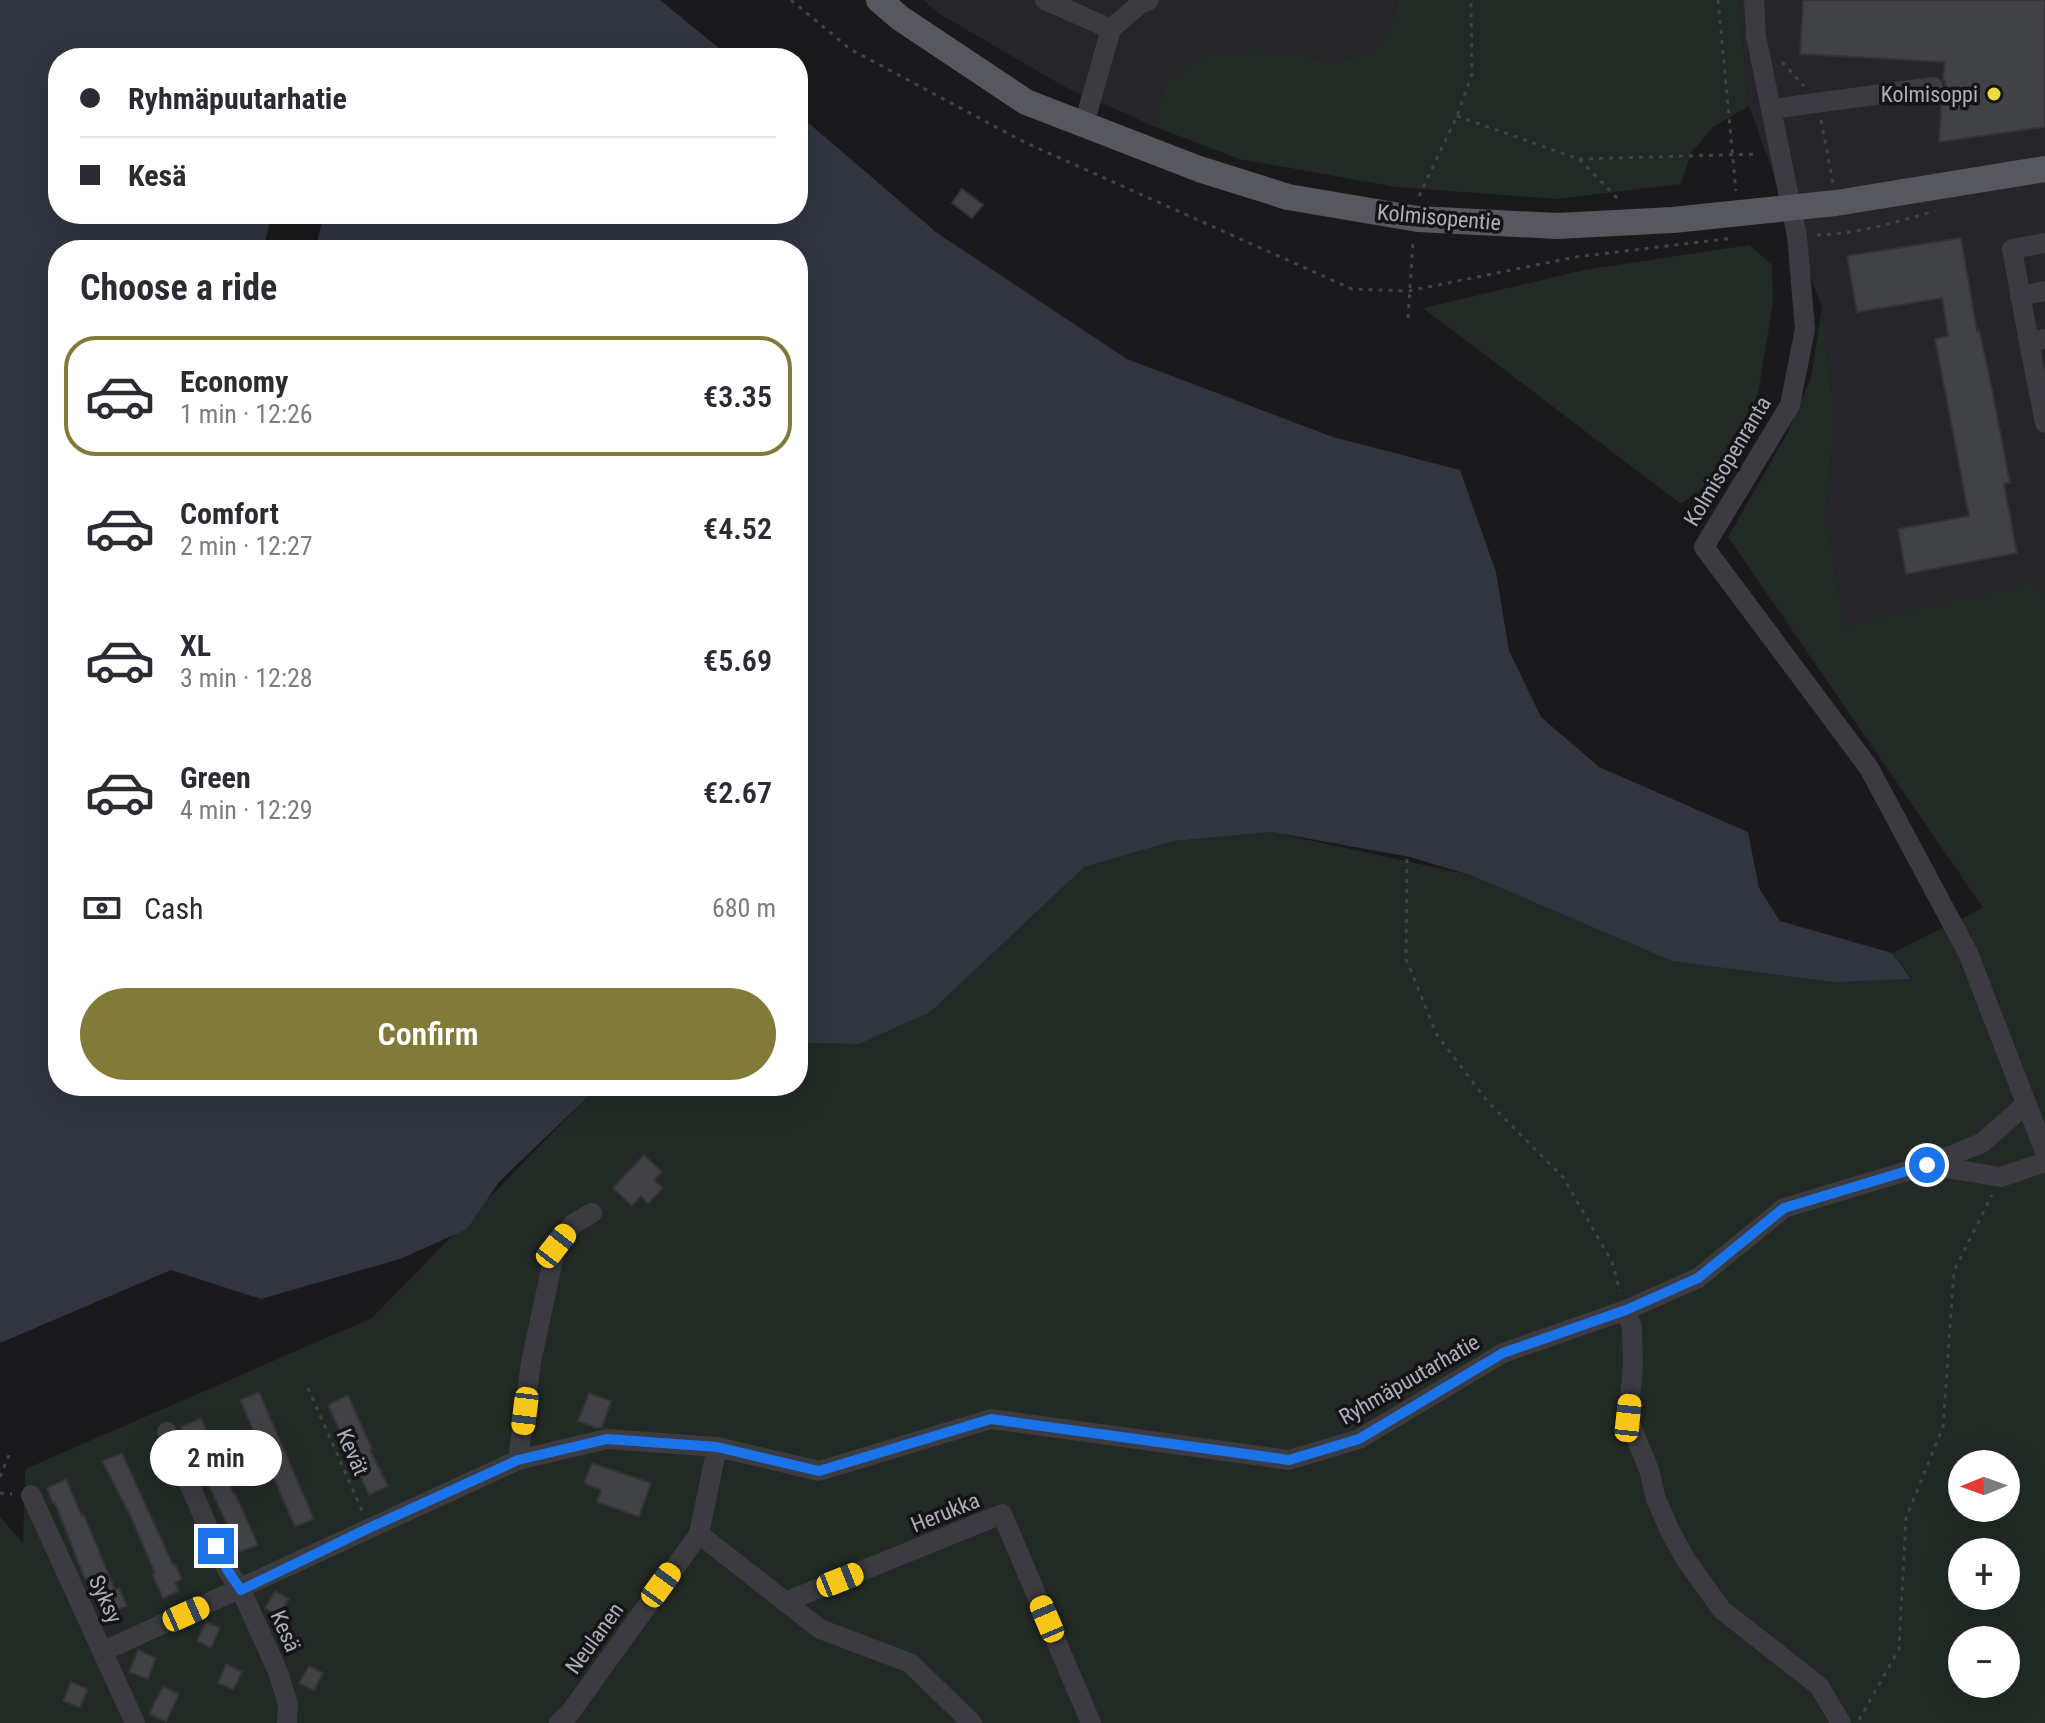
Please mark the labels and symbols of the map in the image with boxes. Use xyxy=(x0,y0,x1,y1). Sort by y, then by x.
place label: Kolmisoppi xyxy=(1881,82,1978,107)
marker: Kolmisoppi xyxy=(1985,85,2003,103)
street label: Kolmisopentie xyxy=(1376,200,1502,235)
street label: Kolmisopenranta xyxy=(1679,392,1776,531)
route start xyxy=(1909,1147,1945,1183)
car xyxy=(532,1220,580,1272)
street label: Ryhmäpuutarhatie xyxy=(1335,1329,1484,1430)
car xyxy=(510,1386,540,1436)
car xyxy=(1614,1393,1642,1443)
street label: Kevät xyxy=(331,1425,374,1479)
callout: 2 min xyxy=(150,1430,282,1486)
north arrow xyxy=(1948,1450,2020,1522)
street label: Herukka xyxy=(907,1487,983,1537)
route end xyxy=(198,1528,234,1564)
car xyxy=(637,1559,685,1611)
car xyxy=(813,1560,867,1600)
street label: Syksy xyxy=(84,1571,127,1627)
car xyxy=(1027,1592,1067,1646)
car xyxy=(159,1593,213,1635)
street label: Neulanen xyxy=(560,1598,629,1679)
street label: Kesä xyxy=(265,1607,306,1656)

